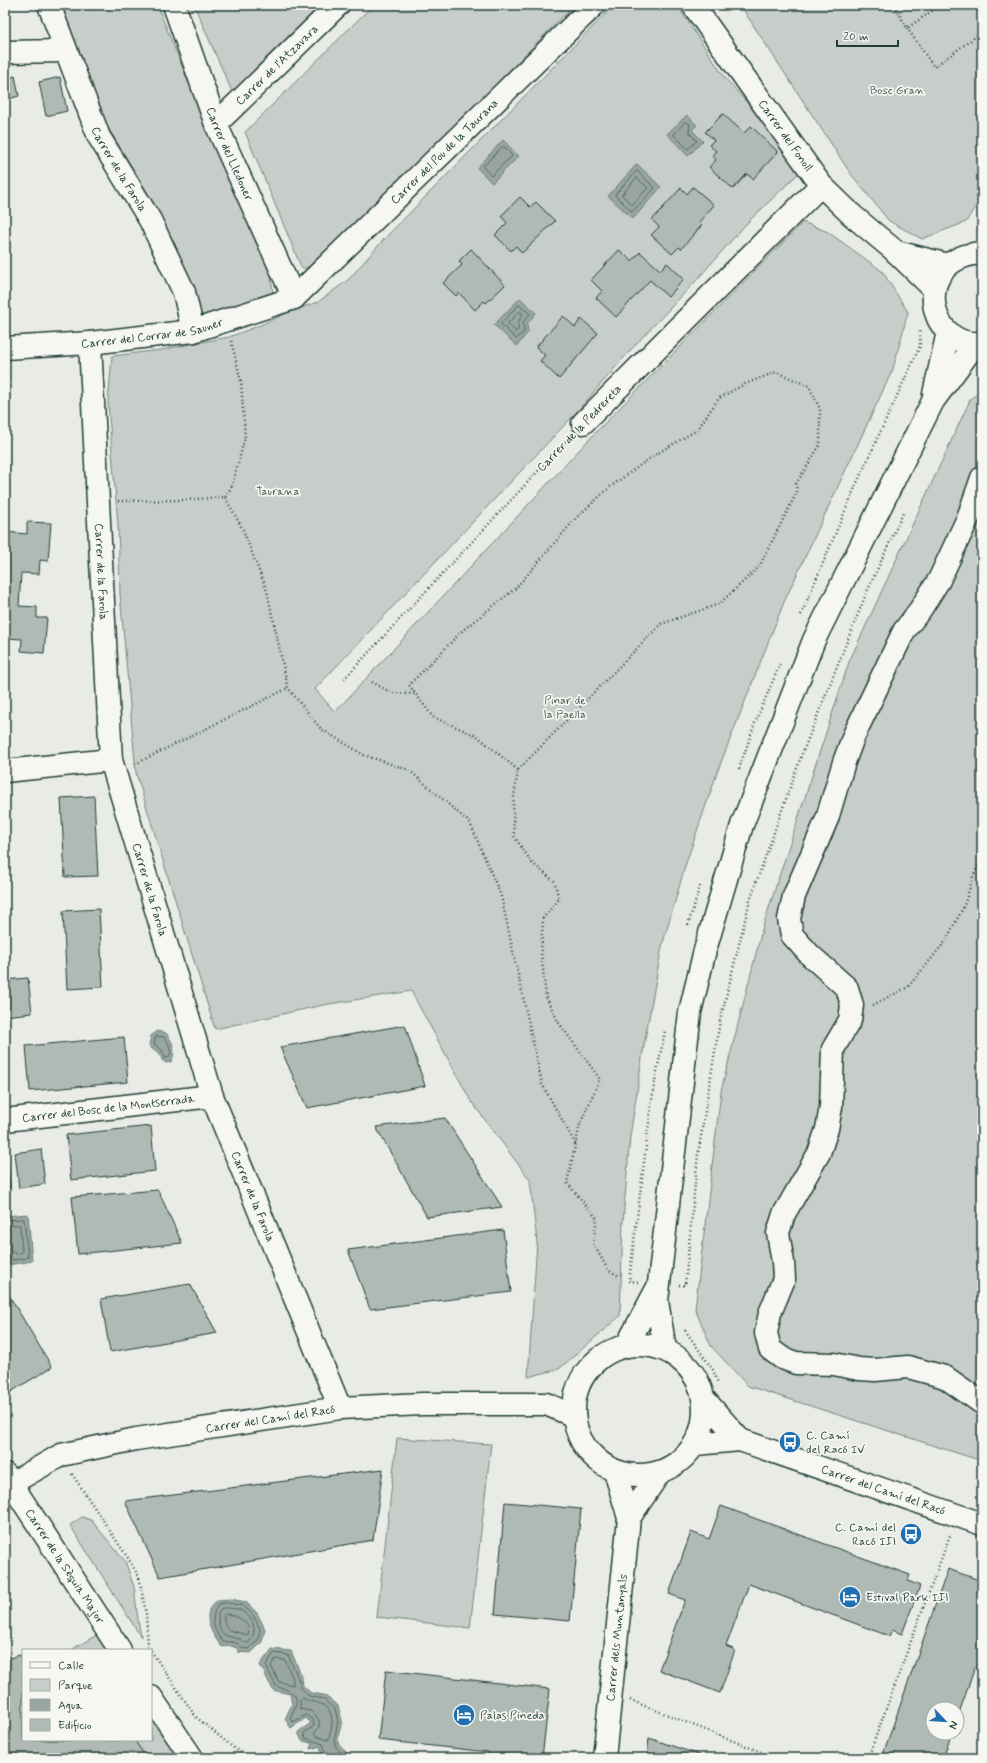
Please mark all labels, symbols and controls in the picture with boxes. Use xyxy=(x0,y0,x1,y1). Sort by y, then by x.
street label: Carrer de l'Atzavara xyxy=(233,21,322,109)
scale bar xyxy=(837,22,898,48)
text: 20 m xyxy=(843,29,869,45)
park label: Bosc Gran xyxy=(870,83,925,99)
street label: Carrer del Pou de la Taurana xyxy=(388,96,502,208)
street label: Carrer del Fonoll xyxy=(754,97,816,175)
street label: Carrer del Lledoner xyxy=(202,105,256,203)
street label: Carrer de la Farola xyxy=(87,125,150,215)
street label: Carrer del Corrar de Sauner xyxy=(81,315,225,353)
street label: Carrer de la Pedrereta xyxy=(534,382,626,476)
park label: Taurana xyxy=(256,484,300,500)
street label: Carrer de la Farola xyxy=(90,523,111,621)
park label: Pinar de la Paella xyxy=(544,693,586,723)
street label: Carrer de la Farola xyxy=(127,841,171,939)
street label: Carrer del Bosc de la Montserrada xyxy=(21,1091,196,1127)
street label: Carrer de la Farola xyxy=(227,1149,278,1245)
street label: Carrer del Camí del Racó xyxy=(205,1402,336,1437)
place label: C. Camí del Racó IV xyxy=(806,1428,865,1458)
bus stop icon: C. Camí del Racó IV xyxy=(777,1429,803,1455)
street label: Carrer del Camí del Racó xyxy=(819,1462,948,1520)
street label: Carrer de la Sèquia Major xyxy=(21,1506,108,1628)
place label: C. Camí del Racó III xyxy=(835,1520,896,1550)
bus stop icon: C. Camí del Racó III xyxy=(898,1521,924,1547)
street label: Carrer dels Muntanyals xyxy=(603,1573,632,1702)
hotel icon: Estival Park III xyxy=(837,1584,863,1610)
place label: Estival Park III xyxy=(866,1590,949,1606)
legend xyxy=(22,1649,152,1741)
text: Calle xyxy=(58,1658,84,1674)
text: Parque xyxy=(58,1678,93,1694)
text: Agua xyxy=(58,1698,83,1714)
north arrow xyxy=(925,1701,965,1741)
hotel icon: Palas Pineda xyxy=(451,1702,477,1728)
place label: Palas Pineda xyxy=(480,1708,545,1724)
text: Edificio xyxy=(58,1718,92,1734)
text: N xyxy=(945,1719,961,1731)

